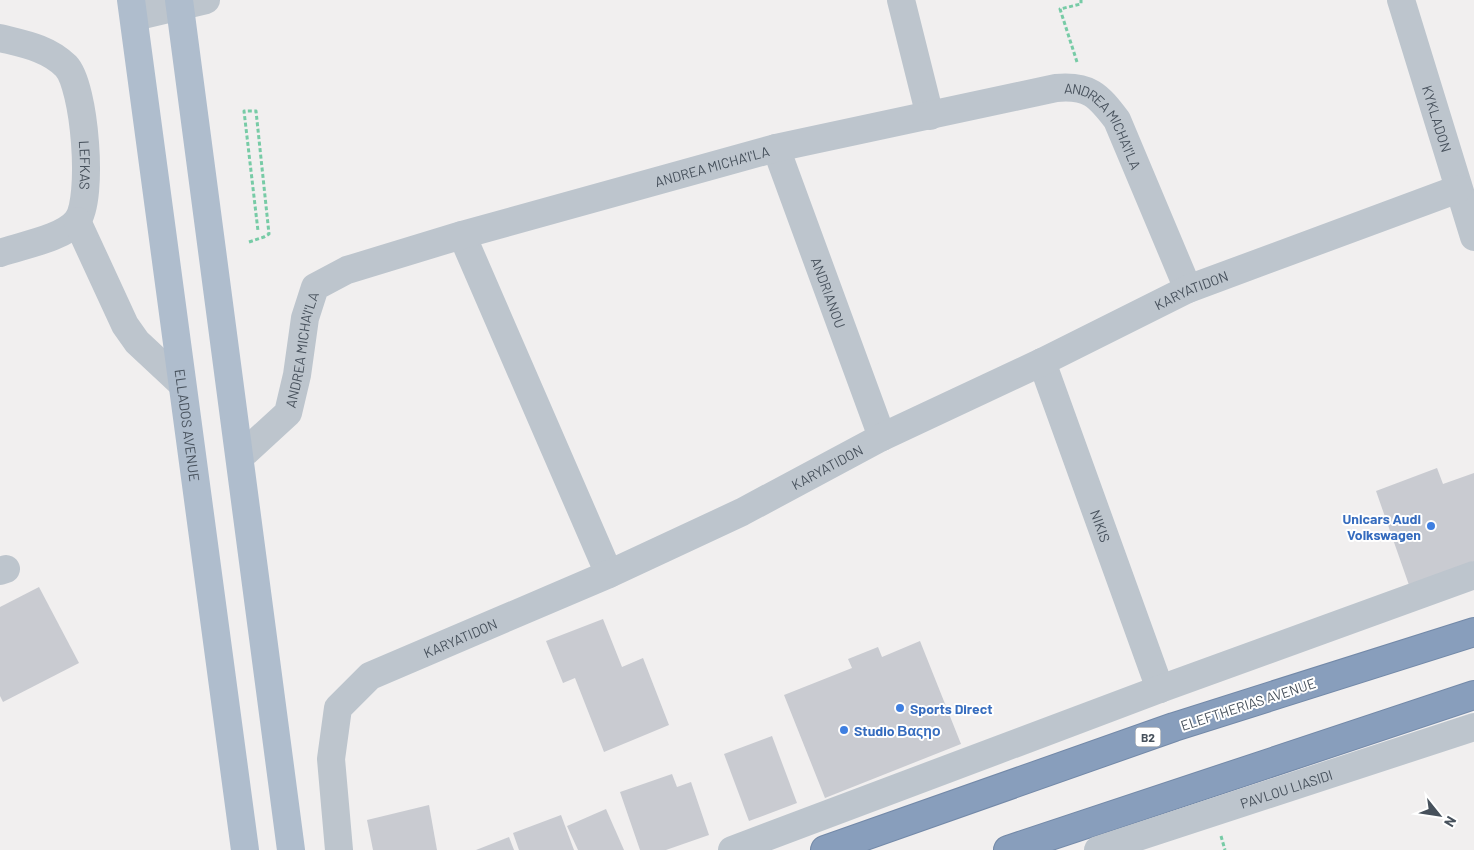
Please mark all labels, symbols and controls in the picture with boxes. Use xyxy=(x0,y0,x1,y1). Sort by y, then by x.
street label: ANDREA MICHA'I'LA xyxy=(1064,79,1145,172)
street label: KYKLADON xyxy=(1419,83,1456,154)
street label: LEFKAS xyxy=(76,140,95,191)
street label: ANDREA MICHA'I'LA xyxy=(653,142,772,190)
street label: ANDRIANOU xyxy=(808,255,850,330)
street label: KARYATIDON xyxy=(1151,266,1230,313)
street label: ANDREA MICHA'I'LA xyxy=(281,289,322,409)
street label: ELLADOS AVENUE xyxy=(172,368,204,482)
street label: KARYATIDON xyxy=(788,440,866,493)
street label: NIKIS xyxy=(1087,507,1115,544)
place label: Unicars Audi Volkswagen xyxy=(1342,510,1421,543)
marker: Unicars Audi Volkswagen xyxy=(1425,520,1437,532)
street label: KARYATIDON xyxy=(421,614,500,661)
street label: ELEFTHERIAS AVENUE xyxy=(1178,674,1318,734)
place label: Sports Direct xyxy=(910,700,993,717)
marker: Sports Direct xyxy=(894,702,906,714)
place label: Studio Βαςηο xyxy=(854,722,940,739)
marker: Studio Βαςηο xyxy=(838,724,850,736)
road number: B2 xyxy=(1136,728,1160,746)
street label: PAVLOU LIASIDI xyxy=(1238,765,1335,811)
north arrow xyxy=(1414,790,1464,840)
text: N xyxy=(1441,813,1460,830)

